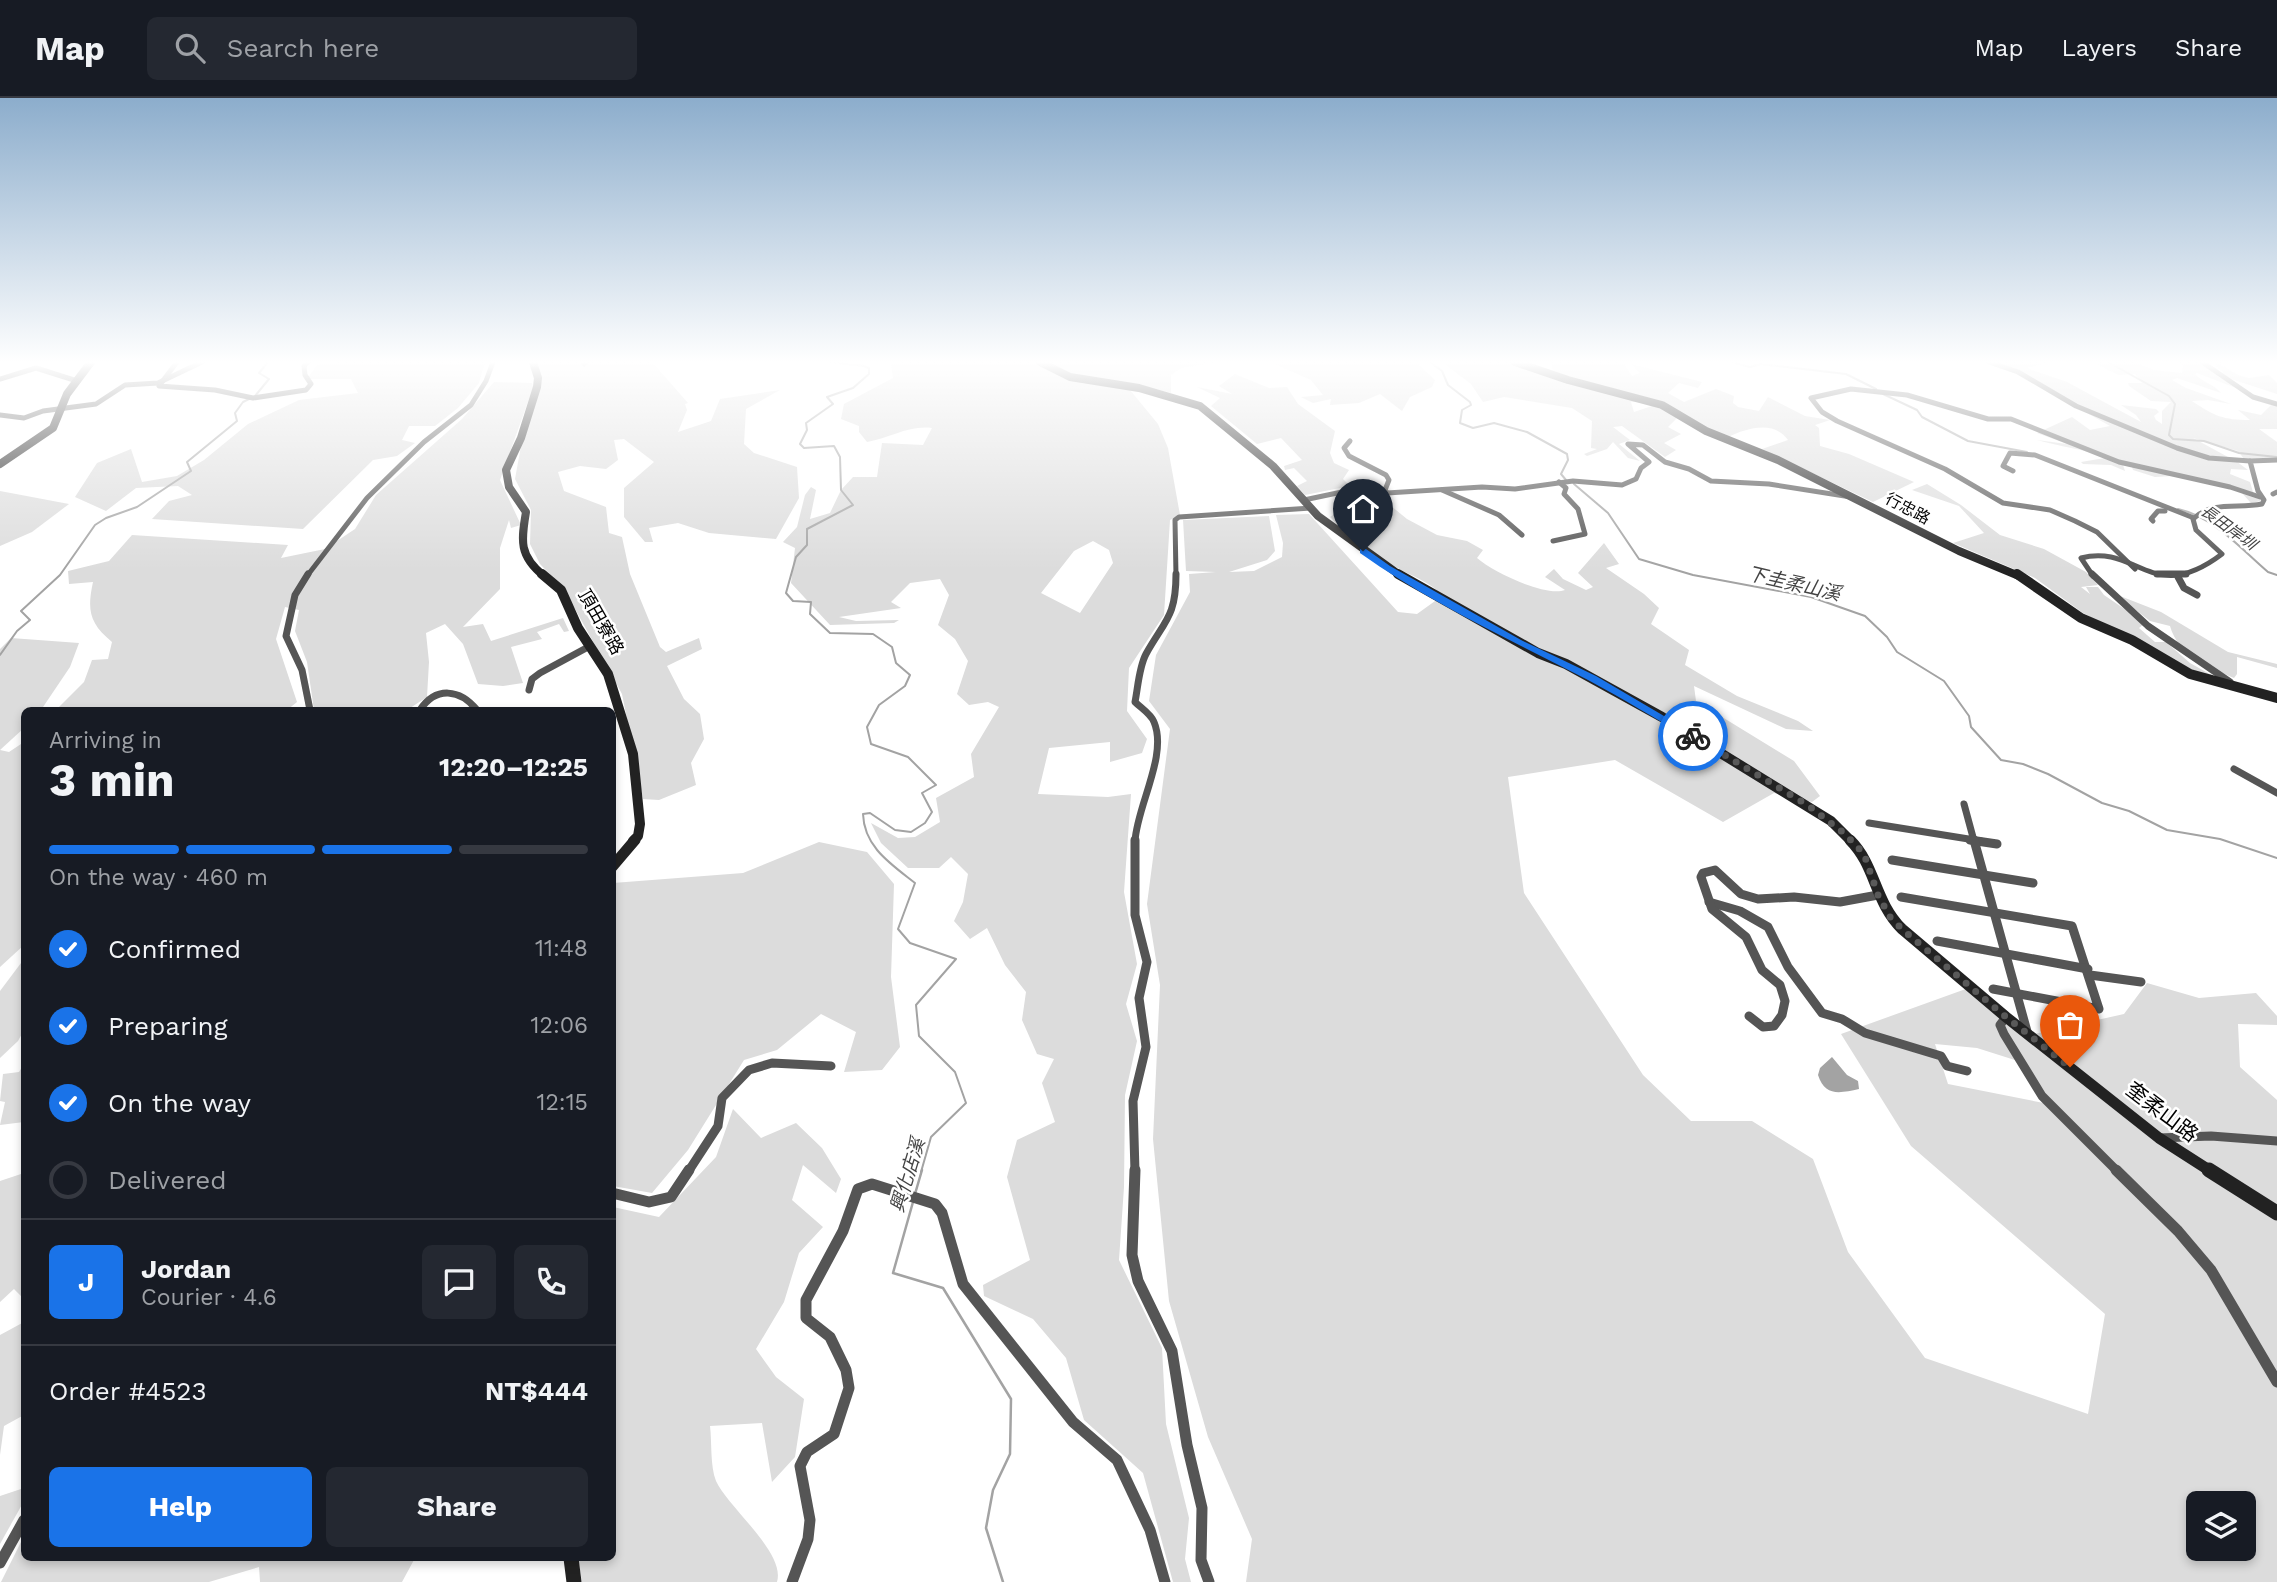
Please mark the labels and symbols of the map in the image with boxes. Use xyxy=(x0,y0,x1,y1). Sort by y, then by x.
pin xyxy=(1333,479,1393,551)
street label: 行忠路 xyxy=(1882,489,1933,528)
water label: 長田岸圳 xyxy=(2197,501,2262,555)
water label: 下圭柔山溪 xyxy=(1745,562,1846,606)
street label: 頂田寮路 xyxy=(574,585,629,658)
courier xyxy=(1658,701,1728,771)
pin xyxy=(2040,995,2100,1067)
street label: 奎柔山路 xyxy=(2121,1076,2203,1147)
water label: 興化店溪 xyxy=(885,1133,930,1215)

